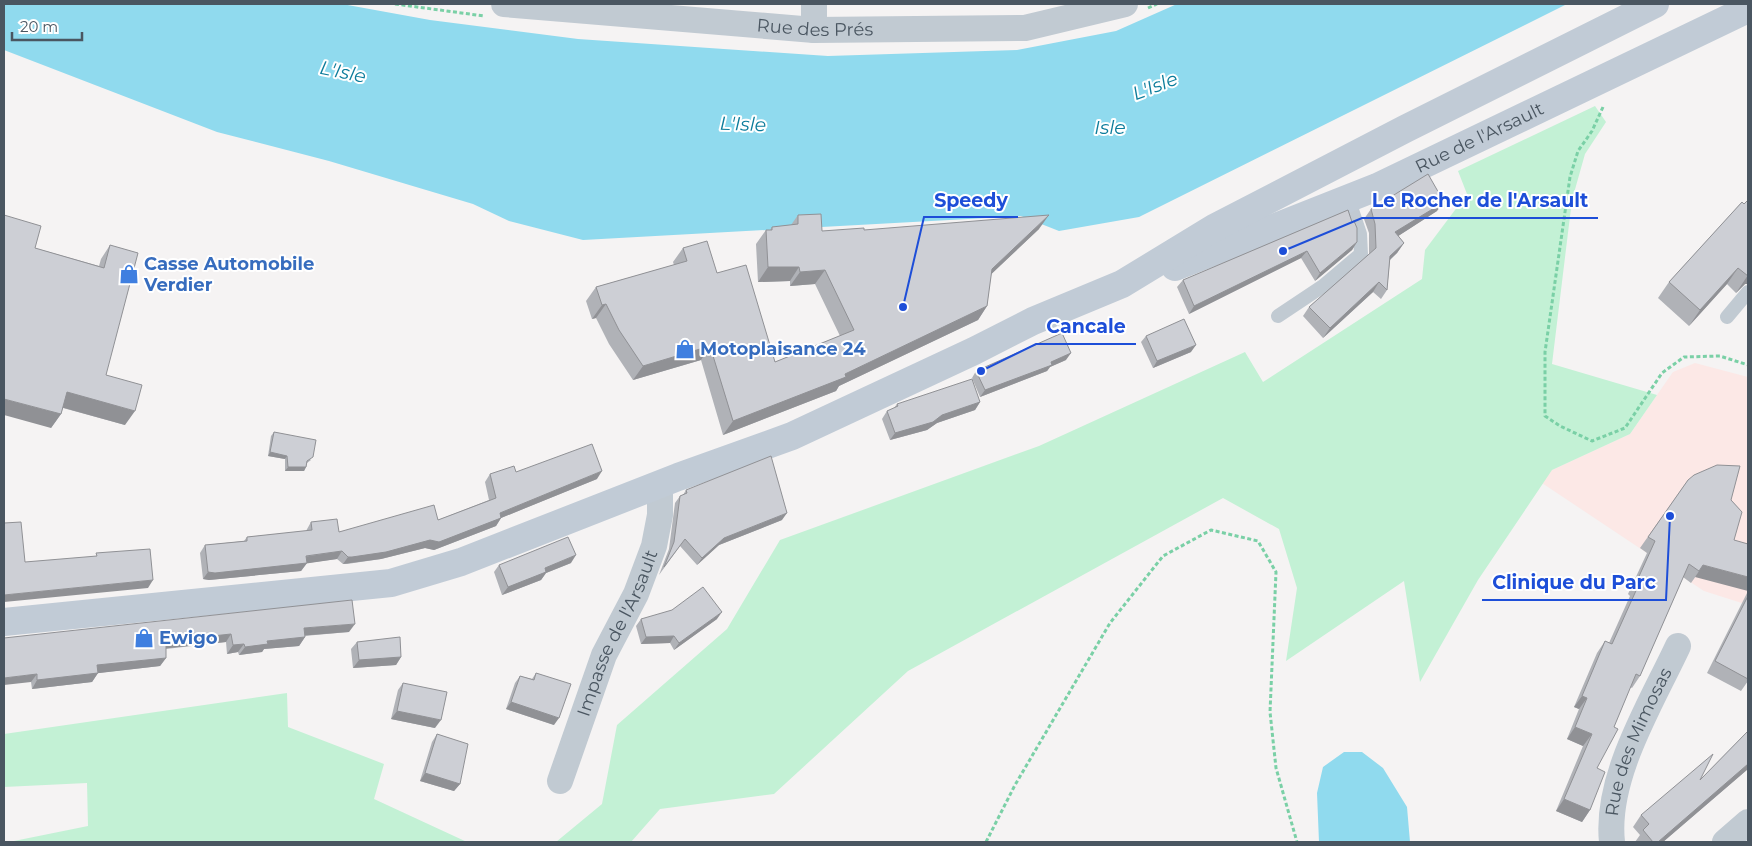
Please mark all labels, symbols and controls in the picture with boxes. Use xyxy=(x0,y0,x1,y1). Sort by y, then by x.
scale bar xyxy=(12,10,82,42)
street label: Rue des Prés xyxy=(756,14,873,41)
text: 20 m xyxy=(20,17,58,36)
water label: L'Isle xyxy=(318,56,368,88)
water label: L'Isle xyxy=(1129,67,1181,105)
street label: Rue de l'Arsault xyxy=(1412,98,1547,178)
water label: L'Isle xyxy=(719,112,767,136)
water label: Isle xyxy=(1094,116,1126,139)
callout: Speedy xyxy=(924,183,1018,217)
callout: Le Rocher de l'Arsault xyxy=(1362,184,1598,218)
text: Speedy xyxy=(934,189,1008,212)
text: Le Rocher de l'Arsault xyxy=(1372,189,1588,212)
place label: Casse Automobile Verdier xyxy=(143,253,314,296)
shop icon: Casse Automobile Verdier xyxy=(118,263,140,285)
callout: Cancale xyxy=(1036,310,1136,344)
text: Cancale xyxy=(1046,315,1126,338)
shop icon: Motoplaisance 24 xyxy=(674,338,696,360)
place label: Motoplaisance 24 xyxy=(700,338,866,360)
street label: Impasse de l'Arsault xyxy=(572,547,663,719)
callout: Clinique du Parc xyxy=(1482,566,1666,600)
text: Clinique du Parc xyxy=(1492,571,1656,594)
shop icon: Ewigo xyxy=(133,627,155,649)
place label: Ewigo xyxy=(159,627,218,649)
street label: Rue des Mimosas xyxy=(1601,664,1677,817)

